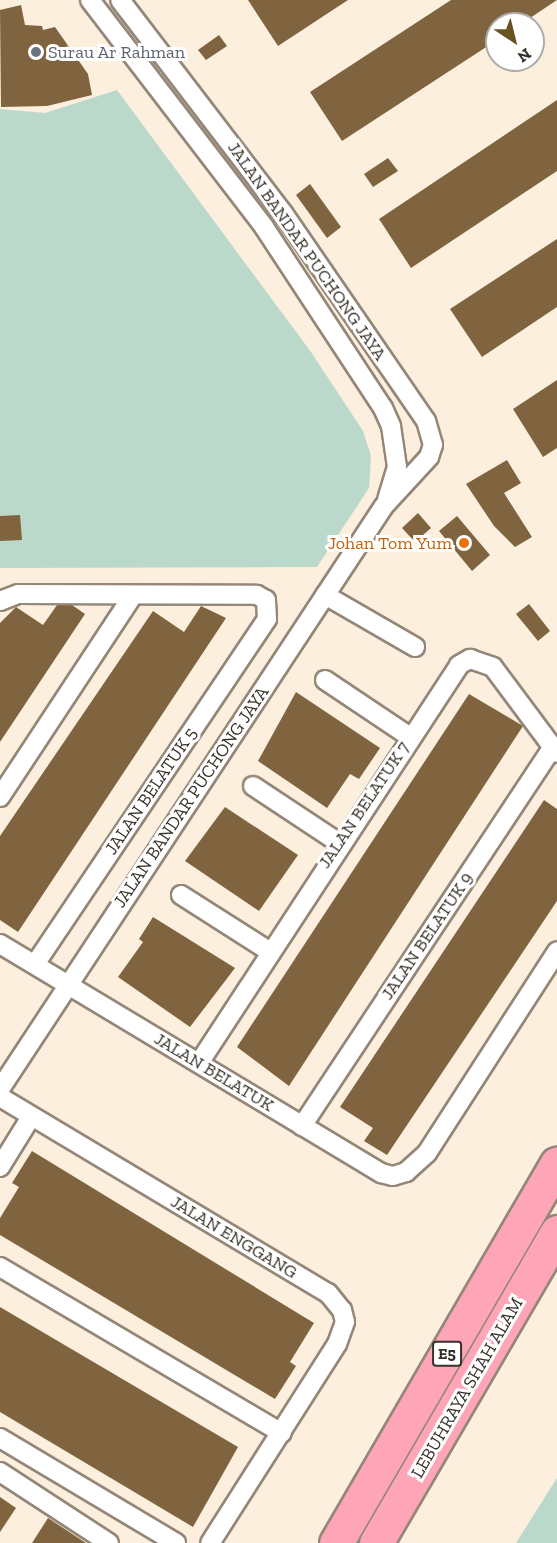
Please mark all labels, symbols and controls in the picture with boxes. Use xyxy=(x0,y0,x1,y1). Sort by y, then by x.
north arrow xyxy=(485,12,545,72)
place label: Surau Ar Rahman xyxy=(48,41,186,63)
text: N xyxy=(514,44,535,67)
marker: Surau Ar Rahman xyxy=(29,45,43,59)
street label: JALAN BANDAR PUCHONG JAYA xyxy=(223,137,391,365)
place label: Johan Tom Yum xyxy=(327,532,452,554)
marker: Johan Tom Yum xyxy=(457,536,471,550)
street label: JALAN BANDAR PUCHONG JAYA xyxy=(109,682,273,912)
street label: JALAN BELATUK 5 xyxy=(100,723,202,859)
street label: JALAN BELATUK 7 xyxy=(314,738,414,872)
street label: JALAN BELATUK 9 xyxy=(376,868,478,1004)
street label: JALAN BELATUK xyxy=(150,1028,278,1116)
street label: JALAN ENGGANG xyxy=(167,1191,301,1283)
street label: LEBUHRAYA SHAH ALAM xyxy=(406,1293,528,1483)
road number: E5 xyxy=(432,1341,462,1367)

